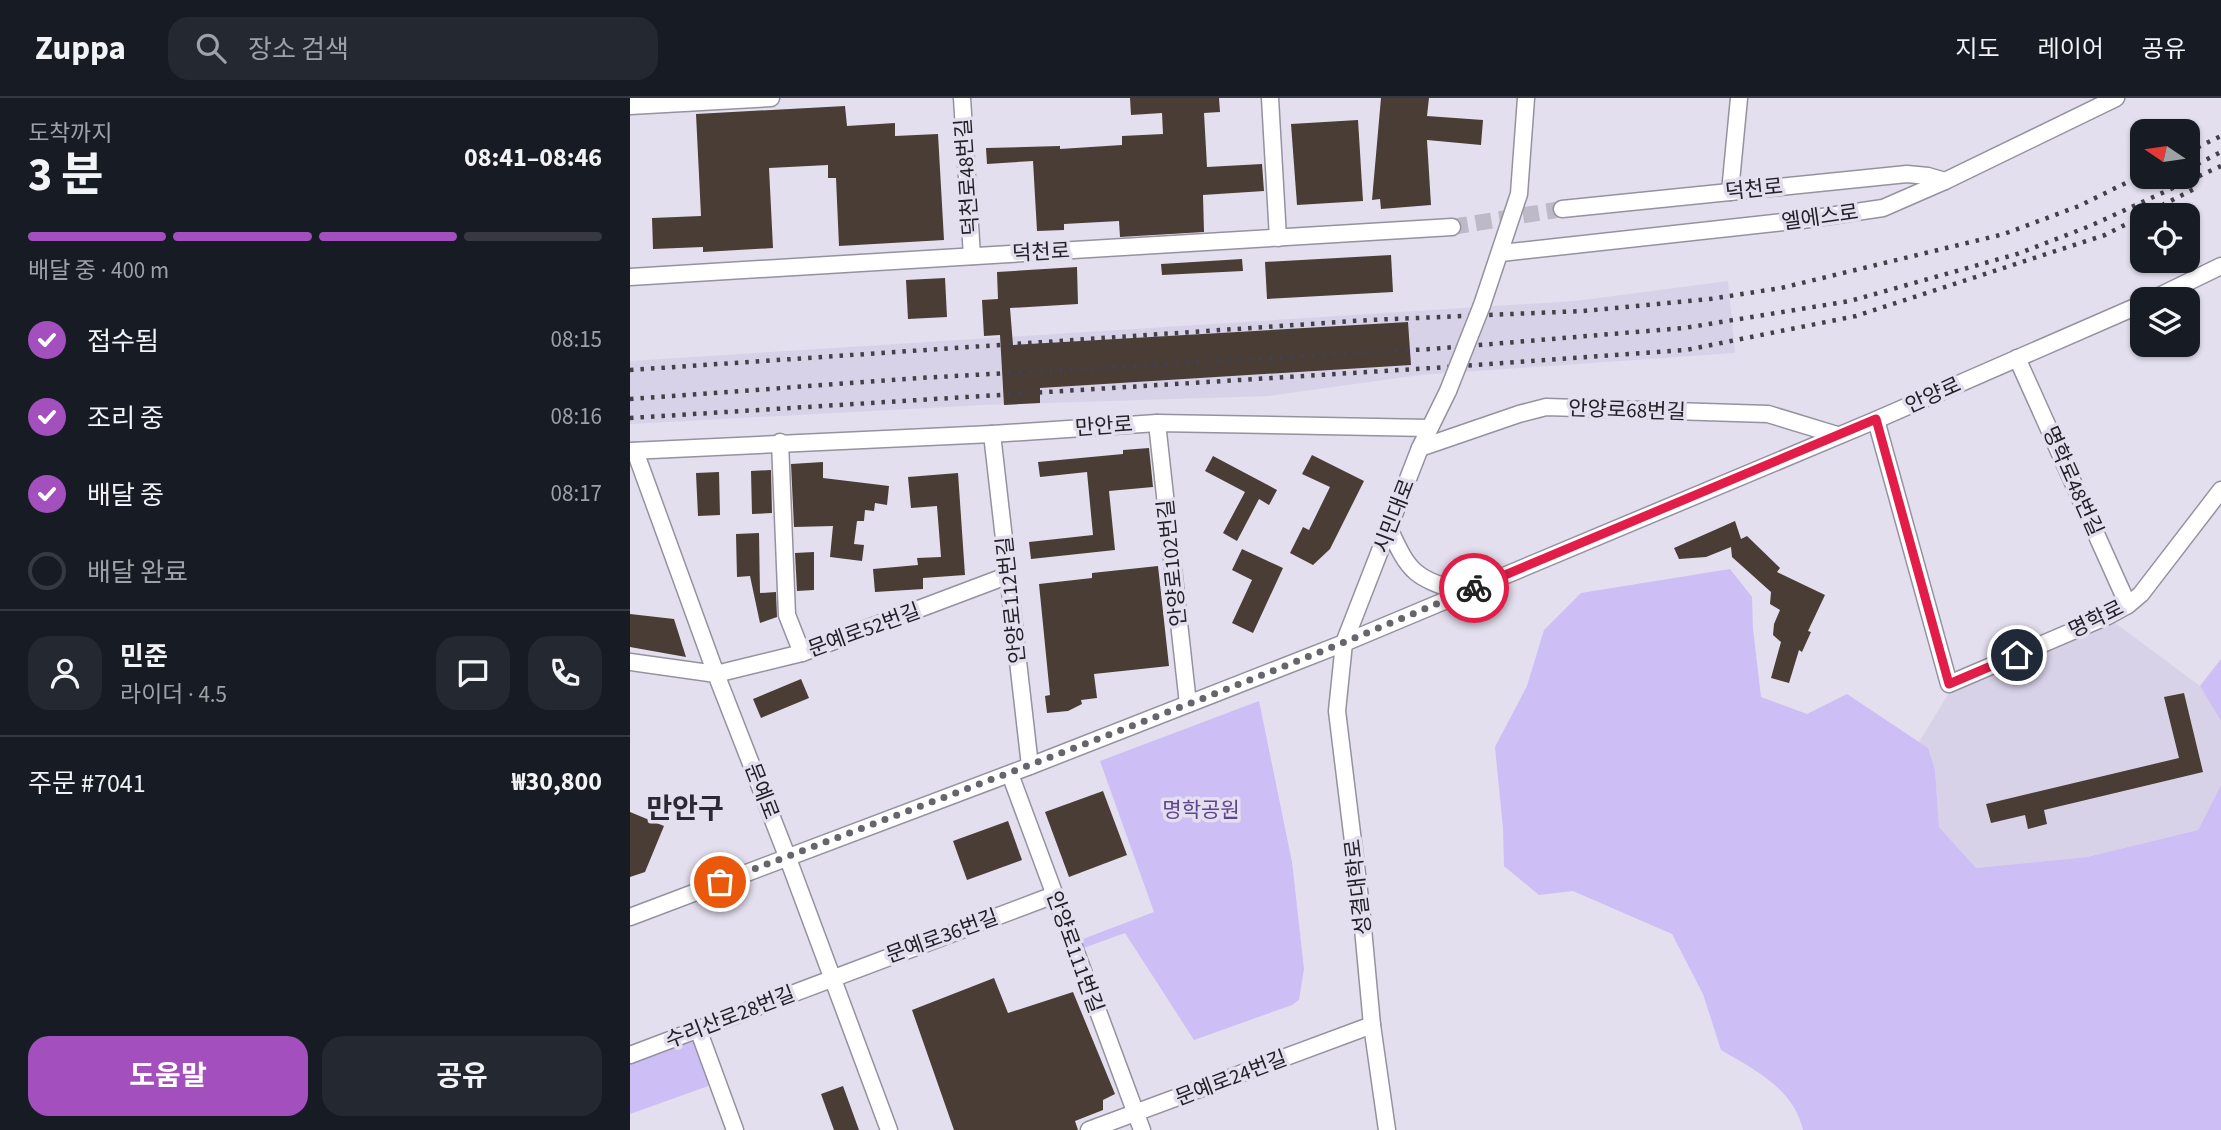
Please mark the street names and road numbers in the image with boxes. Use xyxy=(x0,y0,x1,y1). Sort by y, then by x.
street label: 덕천로48번길 xyxy=(948,117,986,237)
street label: 덕천로 xyxy=(1724,171,1784,207)
street label: 엘에스로 xyxy=(1780,197,1860,237)
street label: 덕천로 xyxy=(1011,236,1071,268)
street label: 안양로 xyxy=(1900,370,1966,420)
street label: 안양로68번길 xyxy=(1568,393,1686,427)
street label: 만안로 xyxy=(1074,409,1134,443)
street label: 명학로48번길 xyxy=(2035,421,2111,541)
street label: 시민대로 xyxy=(1366,475,1422,557)
street label: 안양로102번길 xyxy=(1150,498,1194,628)
street label: 안양로112번길 xyxy=(989,535,1033,665)
street label: 명학로 xyxy=(2063,593,2129,645)
street label: 문예로52번길 xyxy=(804,596,924,664)
street label: 문예로 xyxy=(738,759,786,823)
street label: 성결대학로 xyxy=(1337,837,1379,937)
street label: 안양로111번길 xyxy=(1039,887,1111,1017)
street label: 문예로36번길 xyxy=(882,902,1002,970)
street label: 수리산로28번길 xyxy=(661,978,799,1056)
street label: 문예로24번길 xyxy=(1171,1043,1291,1113)

